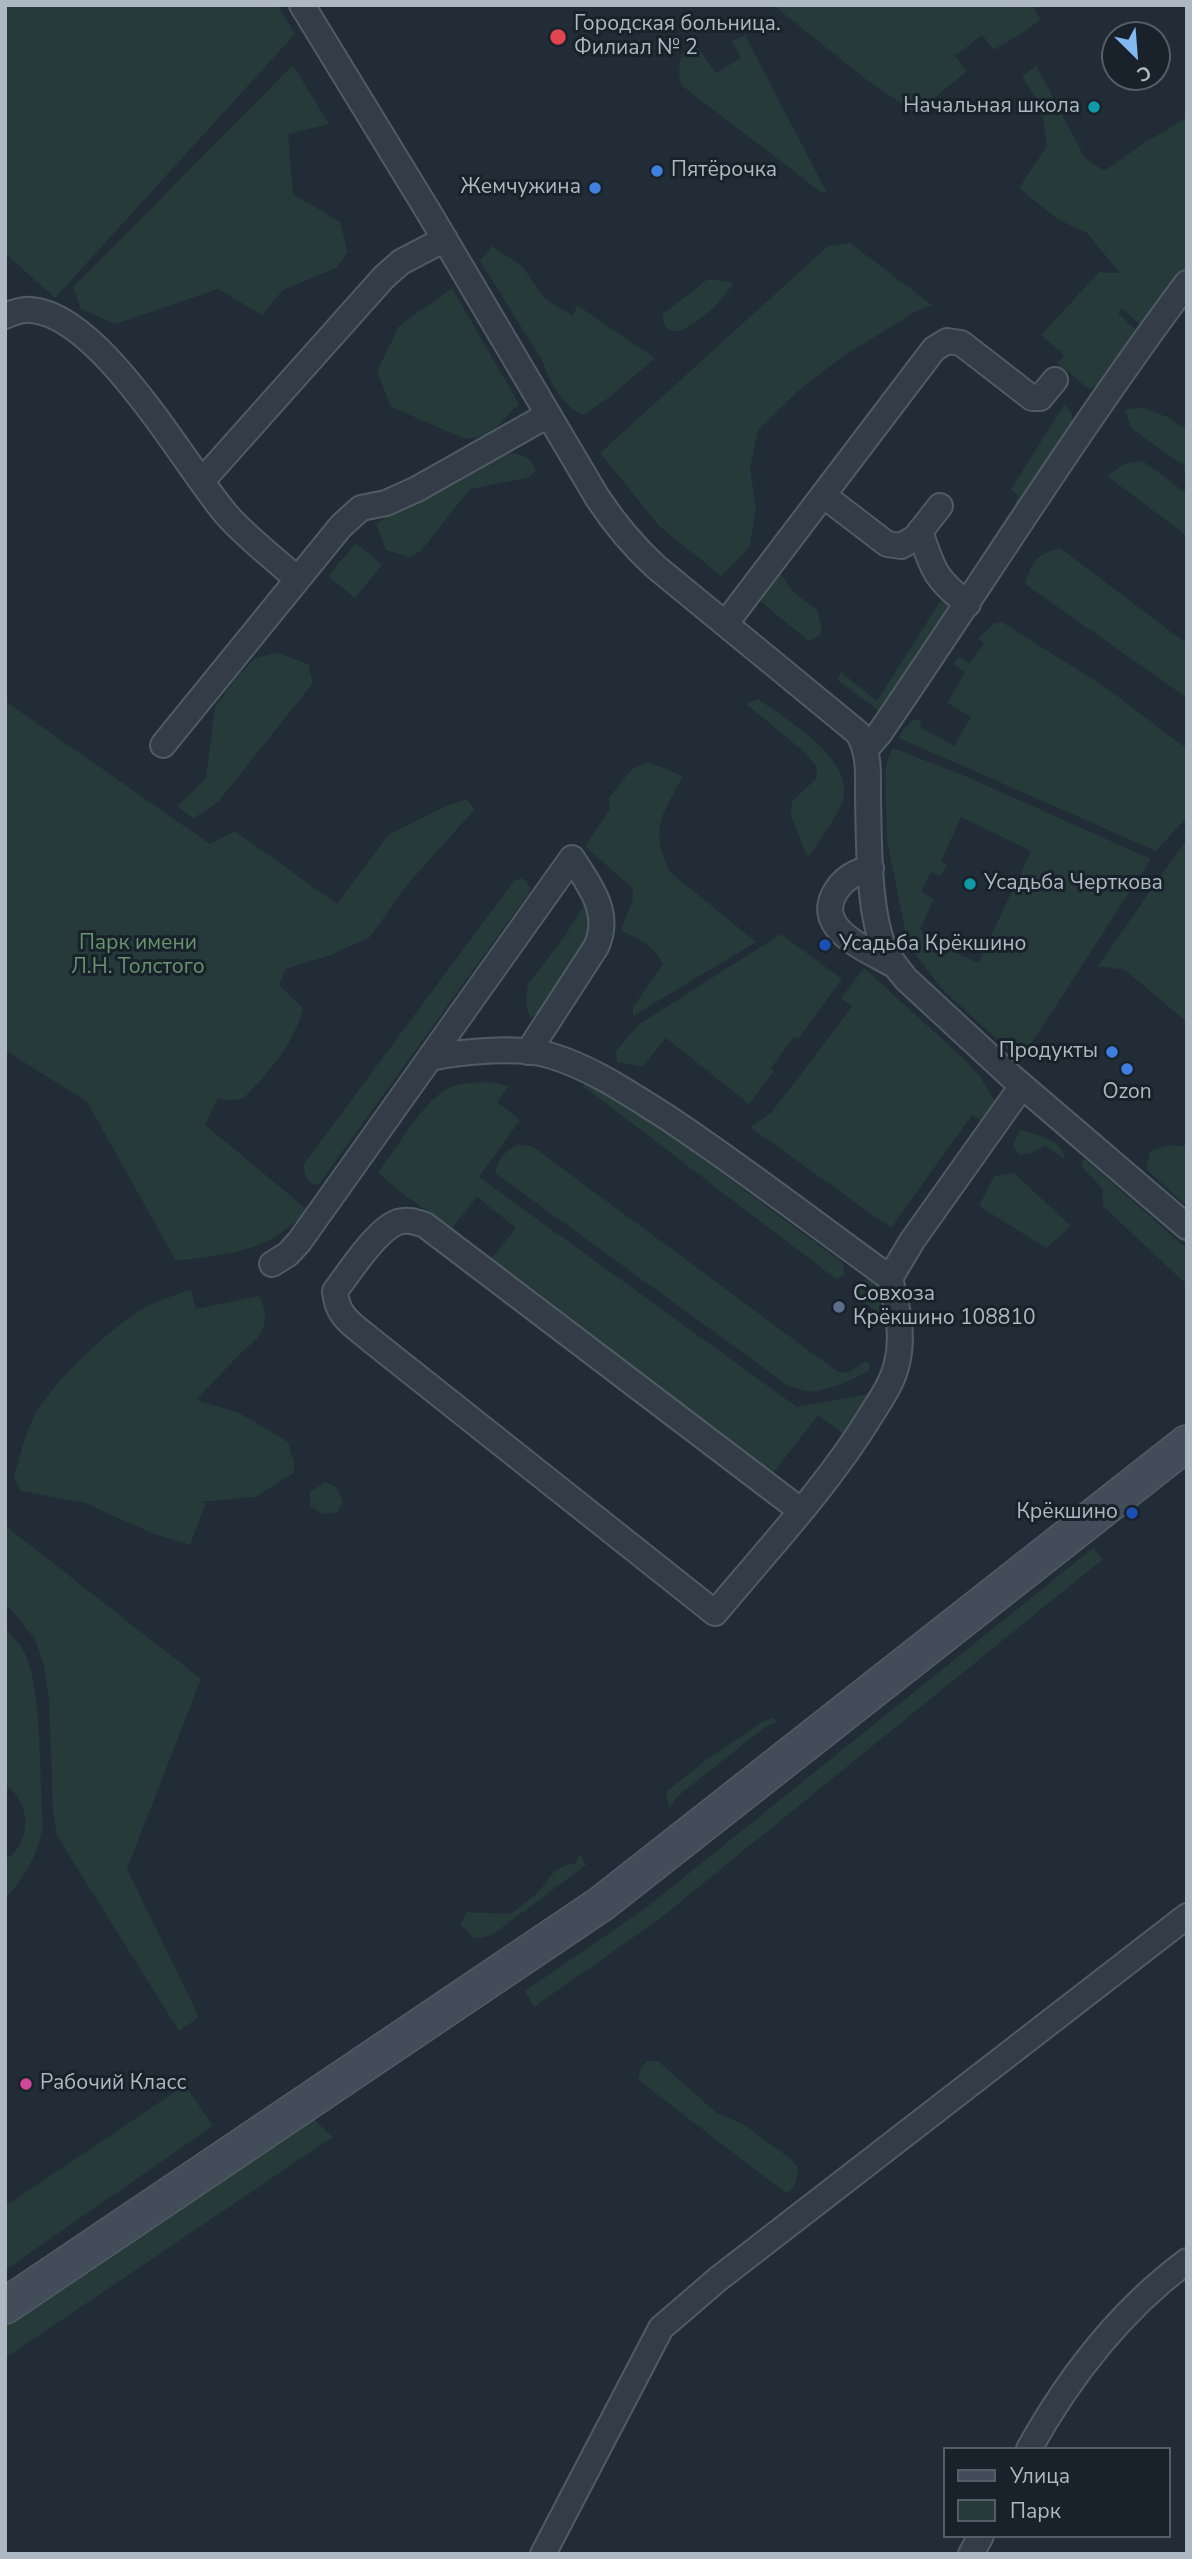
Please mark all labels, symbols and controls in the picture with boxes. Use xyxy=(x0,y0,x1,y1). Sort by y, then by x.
place label: Городская больница. Филиал № 2 xyxy=(574,12,781,62)
north arrow xyxy=(1101,21,1171,91)
marker: Городская больница. Филиал № 2 xyxy=(548,27,568,47)
text: С xyxy=(1133,59,1155,88)
place label: Начальная школа xyxy=(903,94,1080,120)
marker: Начальная школа xyxy=(1086,99,1102,115)
place label: Пятёрочка xyxy=(671,158,777,184)
marker: Пятёрочка xyxy=(649,163,665,179)
place label: Жемчужина xyxy=(461,175,581,201)
marker: Жемчужина xyxy=(587,180,603,196)
place label: Усадьба Черткова xyxy=(984,871,1163,897)
marker: Усадьба Черткова xyxy=(962,876,978,892)
park label: Парк имени Л.Н. Толстого xyxy=(71,931,205,981)
place label: Усадьба Крёкшино xyxy=(839,932,1026,958)
marker: Усадьба Крёкшино xyxy=(817,937,833,953)
place label: Продукты xyxy=(999,1039,1098,1065)
marker: Продукты xyxy=(1104,1044,1120,1060)
marker: Ozon xyxy=(1119,1061,1135,1077)
place label: Ozon xyxy=(1102,1080,1152,1106)
place label: Совхоза Крёкшино 108810 xyxy=(853,1282,1036,1332)
marker: Совхоза Крёкшино 108810 xyxy=(831,1299,847,1315)
place label: Крёкшино xyxy=(1016,1500,1118,1526)
marker: Крёкшино xyxy=(1124,1505,1140,1521)
place label: Рабочий Класс xyxy=(40,2071,186,2097)
marker: Рабочий Класс xyxy=(18,2076,34,2092)
legend xyxy=(944,2447,1171,2538)
text: Улица xyxy=(1010,2462,1070,2490)
text: Парк xyxy=(1010,2497,1061,2525)

